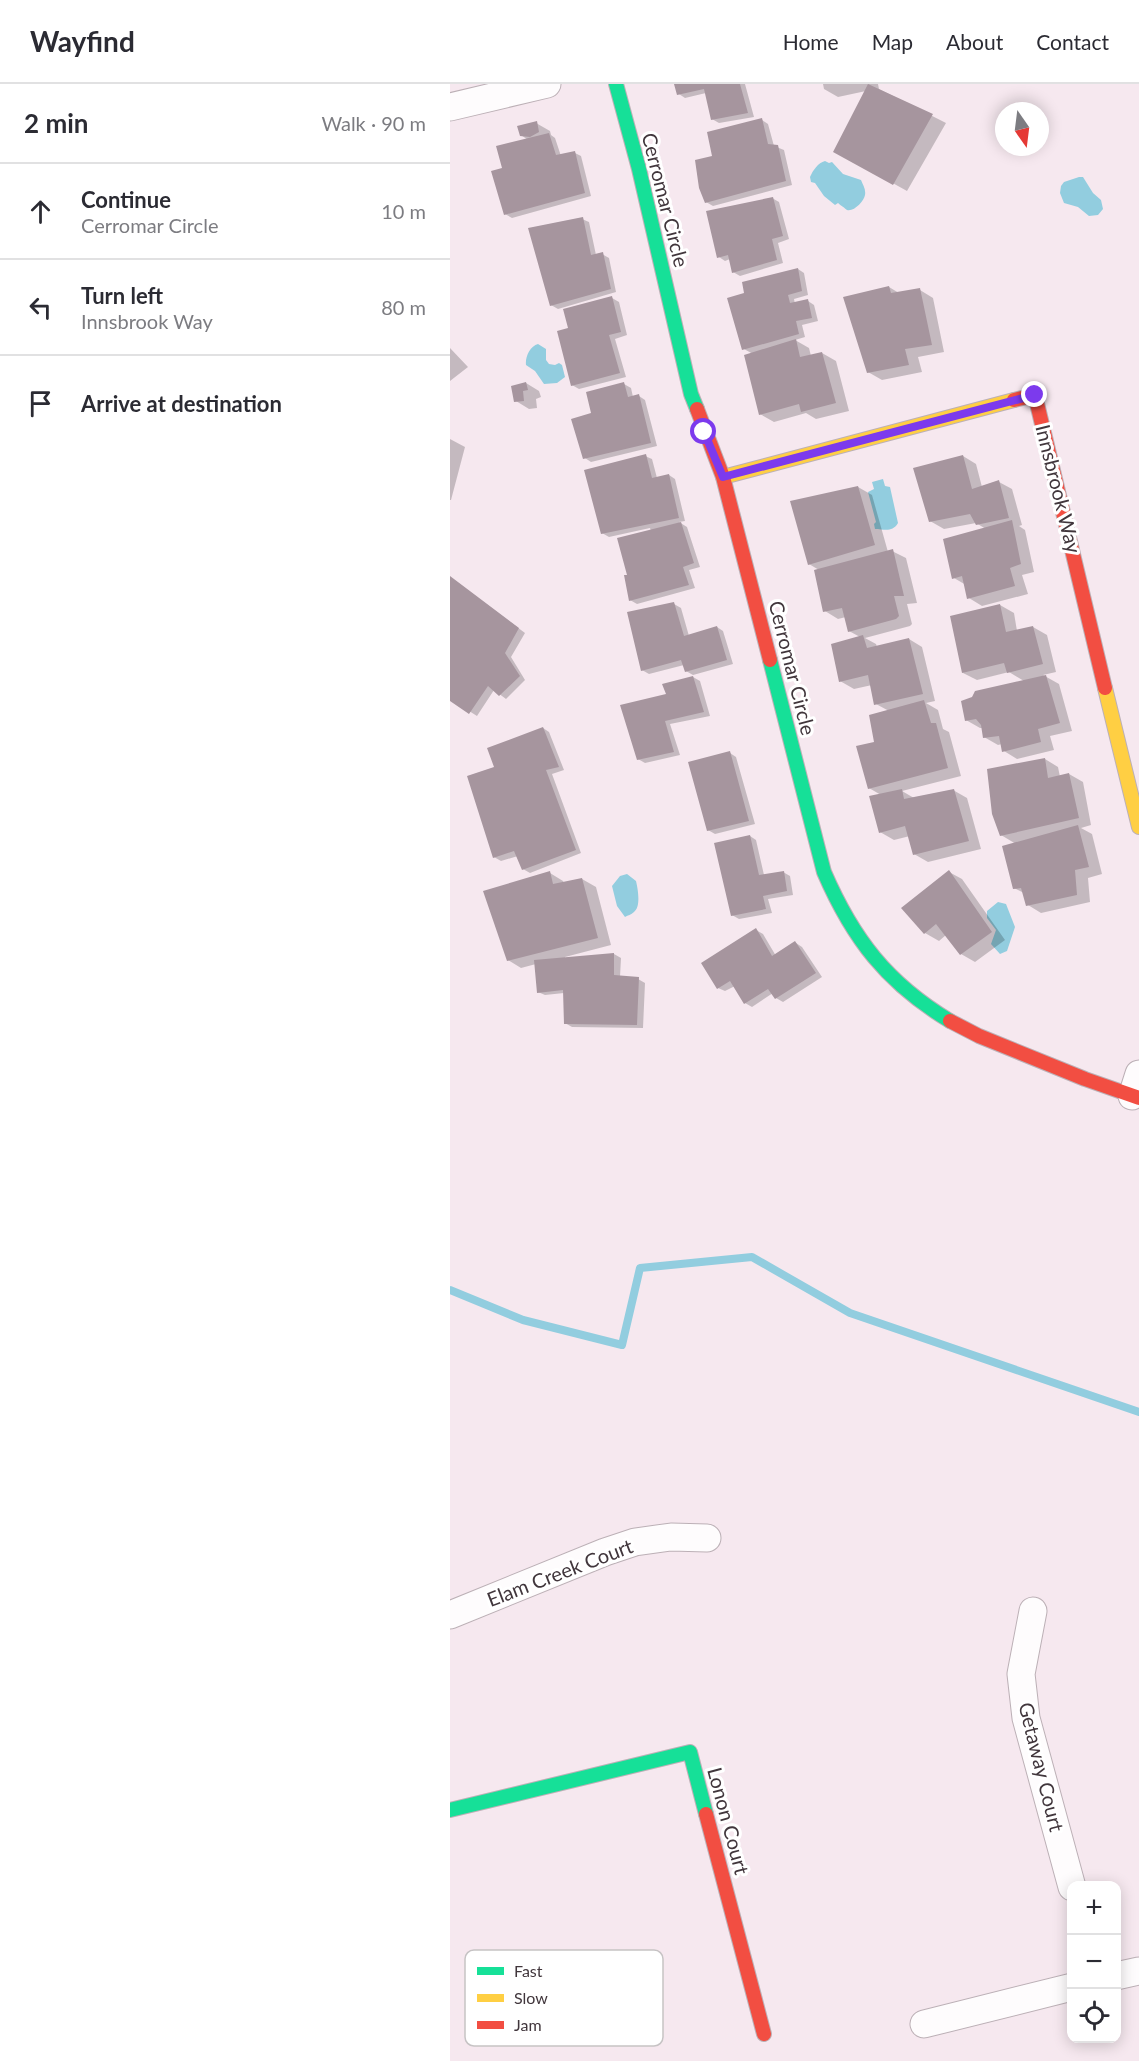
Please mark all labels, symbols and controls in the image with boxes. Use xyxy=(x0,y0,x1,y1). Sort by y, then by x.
text: Wayfind xyxy=(30,24,135,58)
text: Home xyxy=(783,29,839,54)
text: Map xyxy=(872,29,913,54)
text: About xyxy=(946,29,1003,54)
text: Contact xyxy=(1036,29,1109,54)
north arrow xyxy=(995,102,1049,156)
text: 2 min xyxy=(24,107,88,139)
text: Walk · 90 m xyxy=(321,111,426,135)
street label: Cerromar Circle xyxy=(638,130,694,269)
text: Continue xyxy=(81,186,171,213)
icon: ahead xyxy=(24,195,57,228)
text: 10 m xyxy=(381,199,426,223)
text: Cerromar Circle xyxy=(81,213,218,237)
text: Turn left xyxy=(81,282,163,309)
icon: left xyxy=(24,291,57,324)
text: 80 m xyxy=(381,295,426,319)
text: Innsbrook Way xyxy=(81,309,213,333)
route end xyxy=(1021,381,1047,407)
icon: arrive xyxy=(24,387,57,420)
text: Arrive at destination xyxy=(81,390,282,417)
route start xyxy=(690,418,716,444)
street label: Innsbrook Way xyxy=(1031,422,1087,556)
street label: Cerromar Circle xyxy=(765,598,821,737)
street label: Elam Creek Court xyxy=(483,1533,636,1611)
street label: Getaway Court xyxy=(1014,1700,1070,1834)
street label: Lonon Court xyxy=(703,1765,755,1877)
map controls xyxy=(1067,1881,1121,2043)
button: + xyxy=(1067,1881,1121,1935)
button: − xyxy=(1067,1935,1121,1989)
legend xyxy=(465,1950,663,2046)
text: Fast xyxy=(514,1961,543,1980)
text: Slow xyxy=(514,1988,548,2007)
button: locate xyxy=(1067,1989,1121,2043)
text: Jam xyxy=(514,2015,542,2034)

